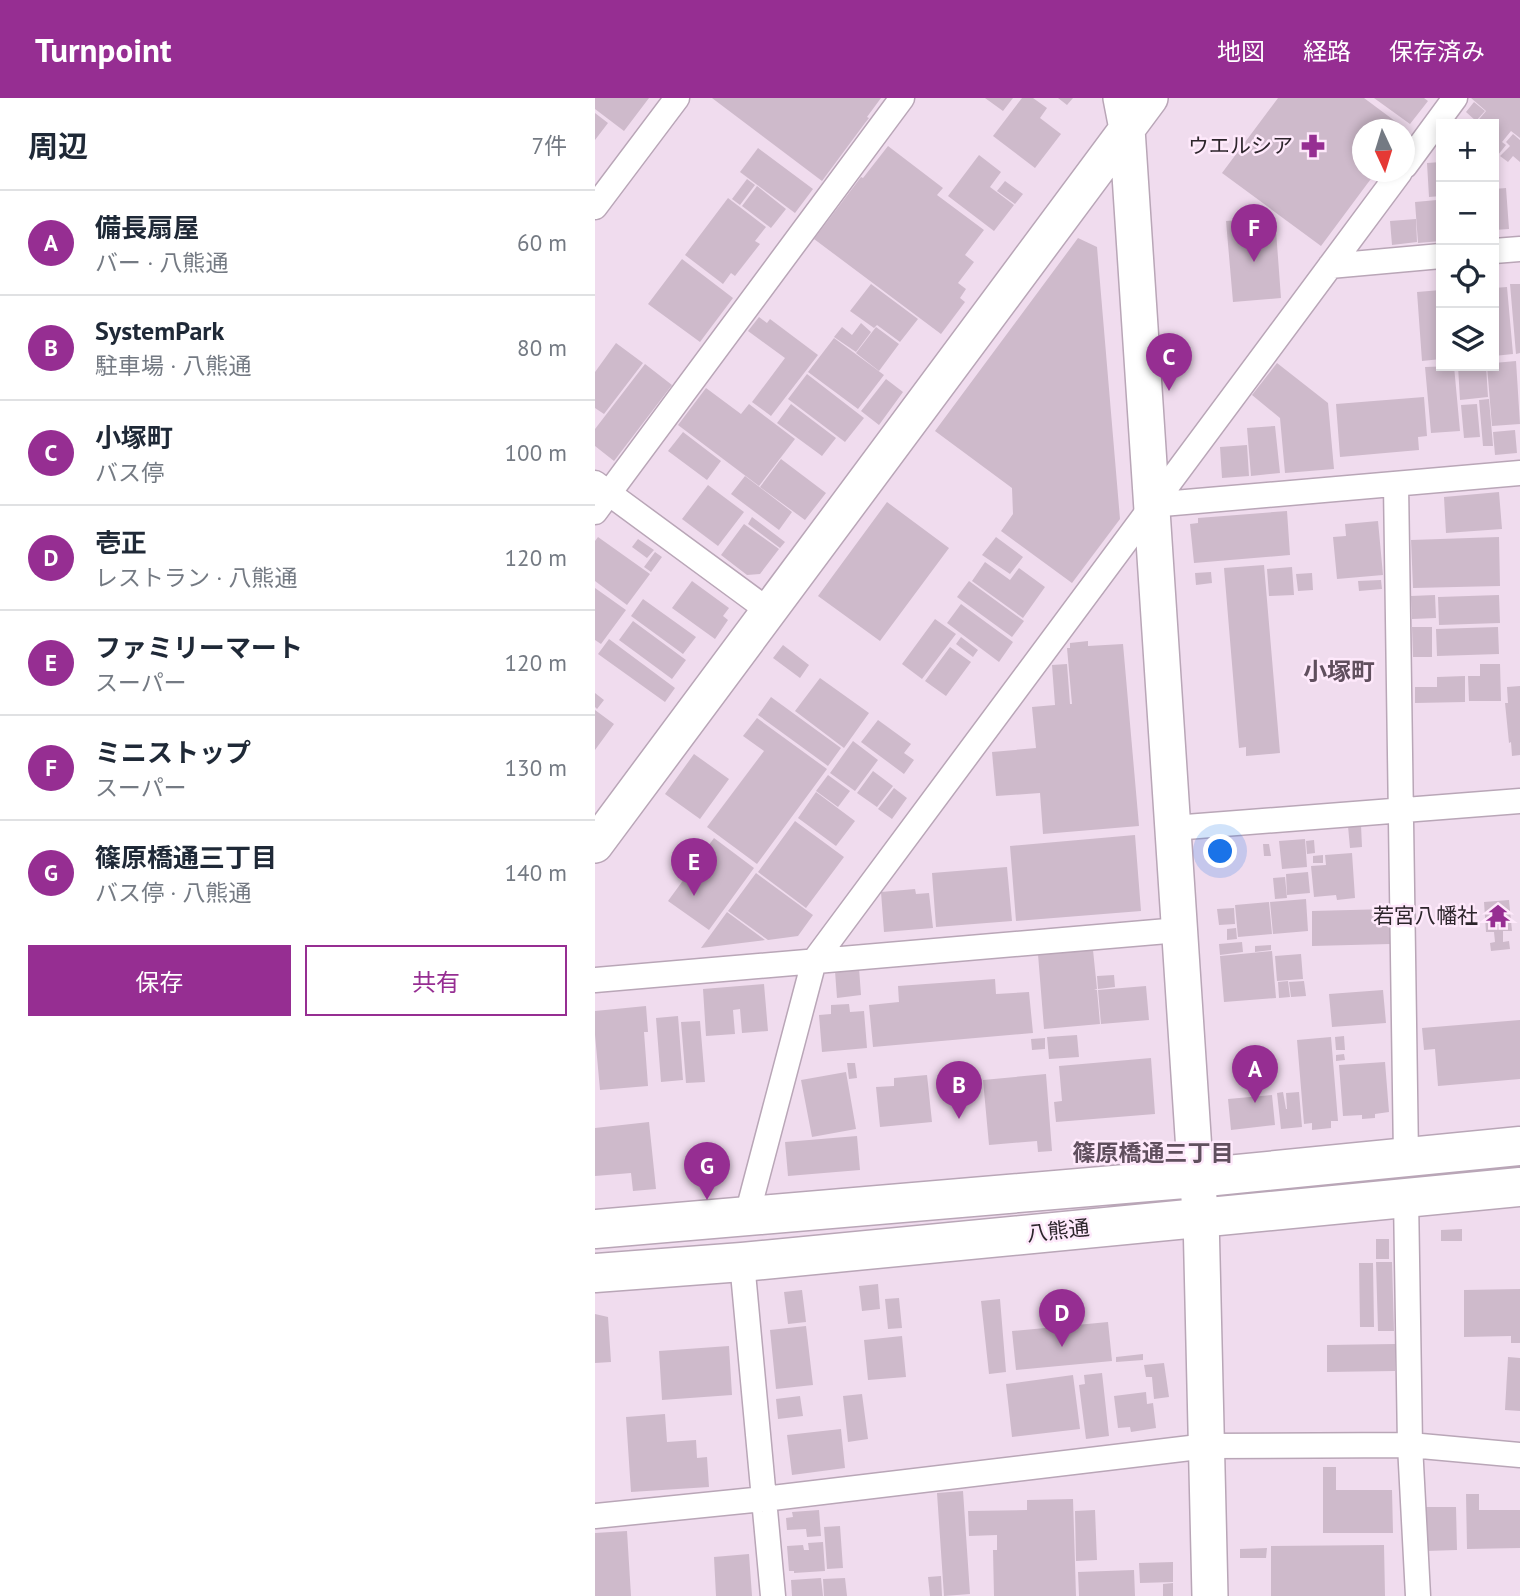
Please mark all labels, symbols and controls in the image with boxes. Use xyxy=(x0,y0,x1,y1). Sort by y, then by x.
text: Turnpoint xyxy=(35,28,172,71)
text: 地図 xyxy=(1217,36,1265,67)
text: 経路 xyxy=(1303,36,1351,67)
text: 保存済み xyxy=(1389,36,1485,67)
north arrow xyxy=(1352,119,1415,182)
map controls xyxy=(1436,119,1499,371)
button: + xyxy=(1436,119,1499,182)
text: 周辺 xyxy=(28,126,88,165)
text: 7件 xyxy=(531,131,567,160)
place label: ウエルシア xyxy=(1188,132,1293,159)
pharmacy icon: ウエルシア xyxy=(1299,132,1327,160)
button: − xyxy=(1436,182,1499,245)
pin: F xyxy=(1231,204,1277,262)
text: 備長扇屋 xyxy=(95,211,199,244)
text: A xyxy=(44,228,58,257)
text: 60 m xyxy=(517,228,567,257)
button: locate xyxy=(1436,245,1499,308)
text: バー · 八熊通 xyxy=(95,248,228,277)
button: layers xyxy=(1436,308,1499,371)
text: SystemPark xyxy=(95,314,224,347)
text: B xyxy=(44,333,58,362)
text: 80 m xyxy=(517,333,567,362)
pin: C xyxy=(1146,333,1192,391)
text: 駐車場 · 八熊通 xyxy=(95,351,251,380)
text: 小塚町 xyxy=(95,421,173,454)
text: C xyxy=(45,438,57,467)
text: 100 m xyxy=(505,438,567,467)
text: バス停 xyxy=(95,458,164,487)
text: 壱正 xyxy=(95,526,147,559)
text: D xyxy=(44,543,58,572)
text: 120 m xyxy=(505,543,567,572)
text: レストラン · 八熊通 xyxy=(95,563,297,592)
text: ファミリーマート xyxy=(95,631,303,664)
text: E xyxy=(45,648,57,677)
text: 120 m xyxy=(505,648,567,677)
district label: 小塚町 xyxy=(1303,656,1375,687)
text: スーパー xyxy=(95,668,187,697)
text: ミニストップ xyxy=(95,736,251,769)
text: F xyxy=(45,753,57,782)
text: 130 m xyxy=(505,753,567,782)
text: スーパー xyxy=(95,773,187,802)
your location xyxy=(1203,834,1237,868)
pin: E xyxy=(671,838,717,896)
text: 篠原橋通三丁目 xyxy=(95,841,277,874)
text: G xyxy=(44,858,58,887)
text: 140 m xyxy=(505,858,567,887)
text: バス停 · 八熊通 xyxy=(95,878,251,907)
place label: 若宮八幡社 xyxy=(1373,902,1478,929)
temple icon: 若宮八幡社 xyxy=(1484,902,1512,930)
button: 保存 xyxy=(28,945,291,1016)
button: 共有 xyxy=(305,945,567,1016)
pin: A xyxy=(1232,1045,1278,1103)
pin: B xyxy=(936,1061,982,1119)
district label: 篠原橋通三丁目 xyxy=(1073,1138,1234,1167)
pin: G xyxy=(684,1142,730,1200)
street label: 八熊通 xyxy=(1025,1214,1091,1247)
pin: D xyxy=(1039,1289,1085,1347)

